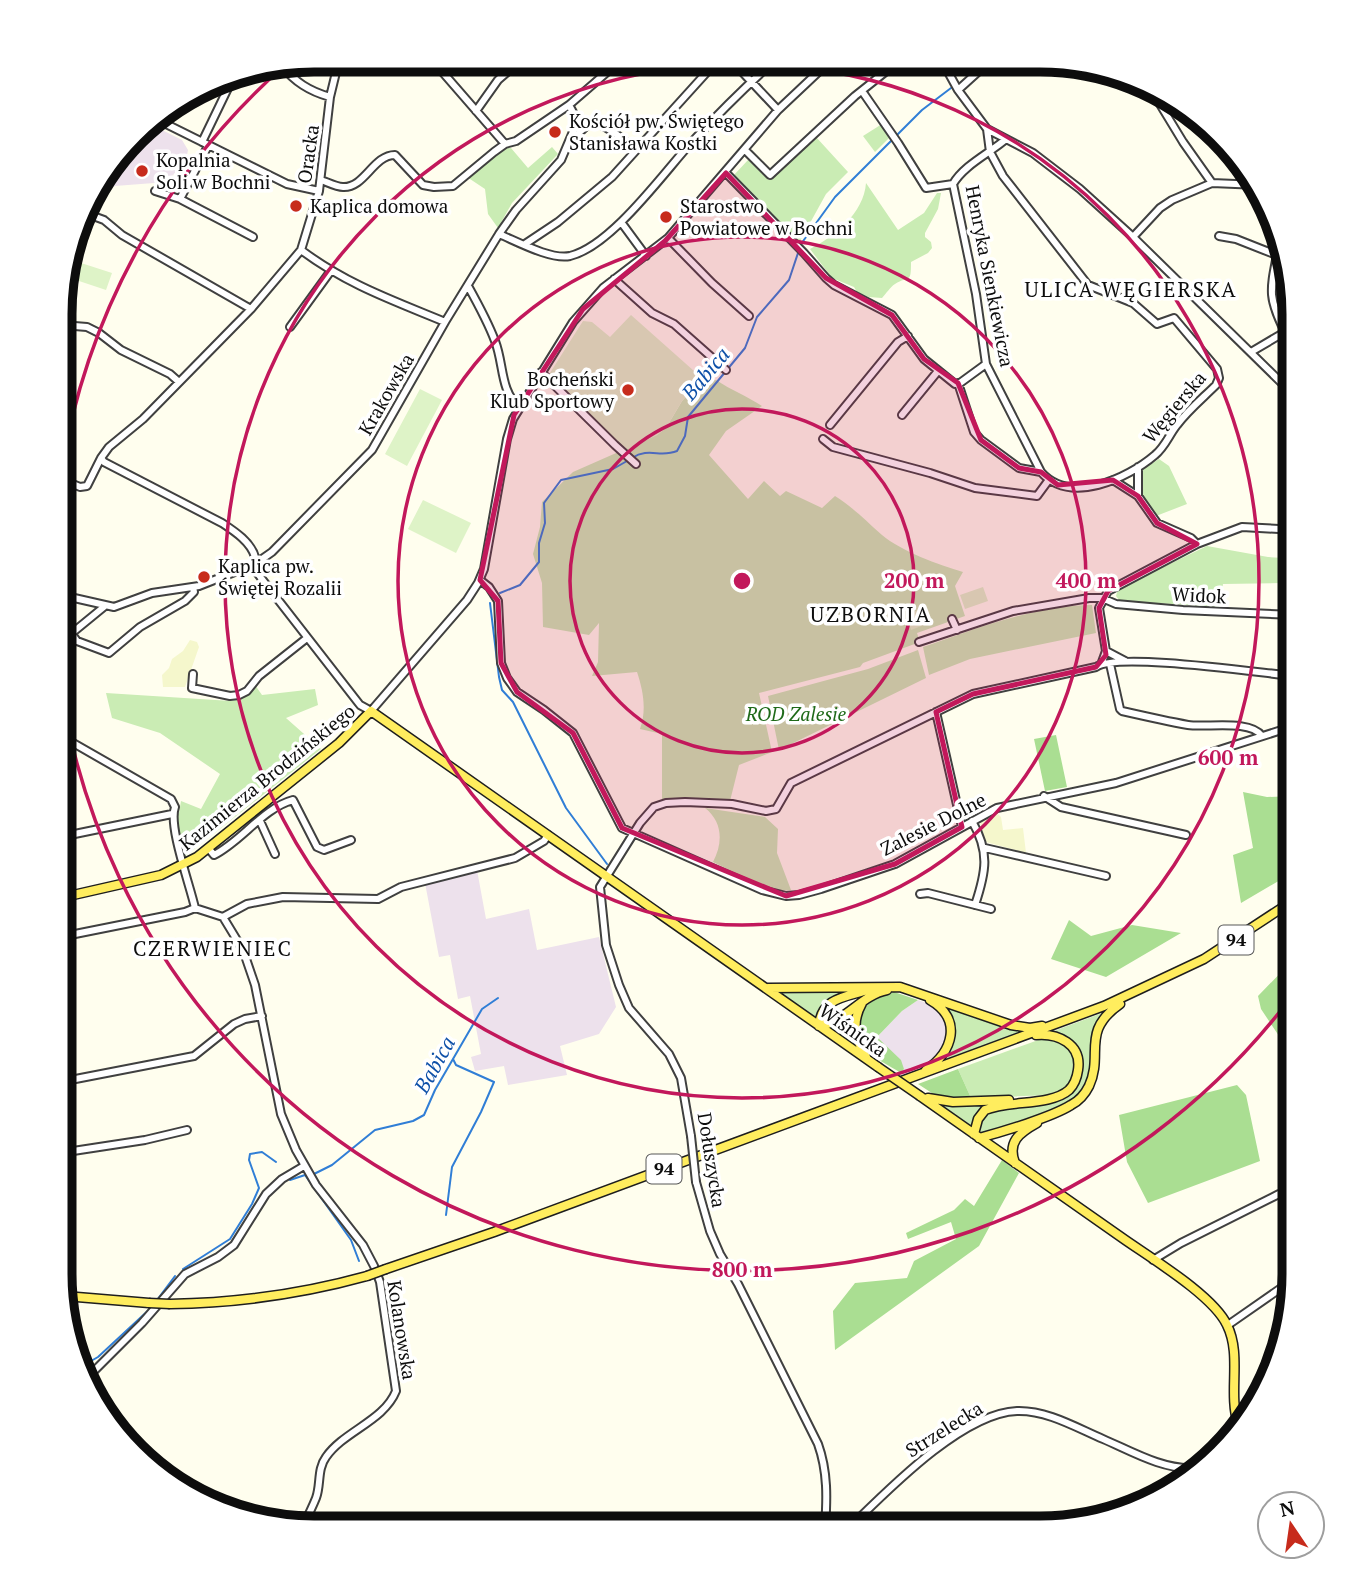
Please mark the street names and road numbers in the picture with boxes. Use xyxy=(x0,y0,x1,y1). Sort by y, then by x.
street label: Oracka xyxy=(291,122,324,185)
street label: Henryka Sienkiewicza xyxy=(961,183,1020,369)
street label: Krakowska xyxy=(352,348,419,439)
street label: Węgierska xyxy=(1136,365,1211,448)
street label: Widok xyxy=(1171,581,1227,608)
street label: Kazimierza Brodzińskiego xyxy=(174,698,360,855)
street label: Zalesie Dolne xyxy=(876,786,990,861)
road number: 94 xyxy=(1218,925,1254,954)
street label: Wiśnicka xyxy=(815,997,892,1062)
street label: Dołuszycka xyxy=(693,1111,732,1210)
road number: 94 xyxy=(646,1154,682,1184)
street label: Kolanowska xyxy=(382,1278,423,1382)
street label: Strzelecka xyxy=(900,1395,987,1462)

